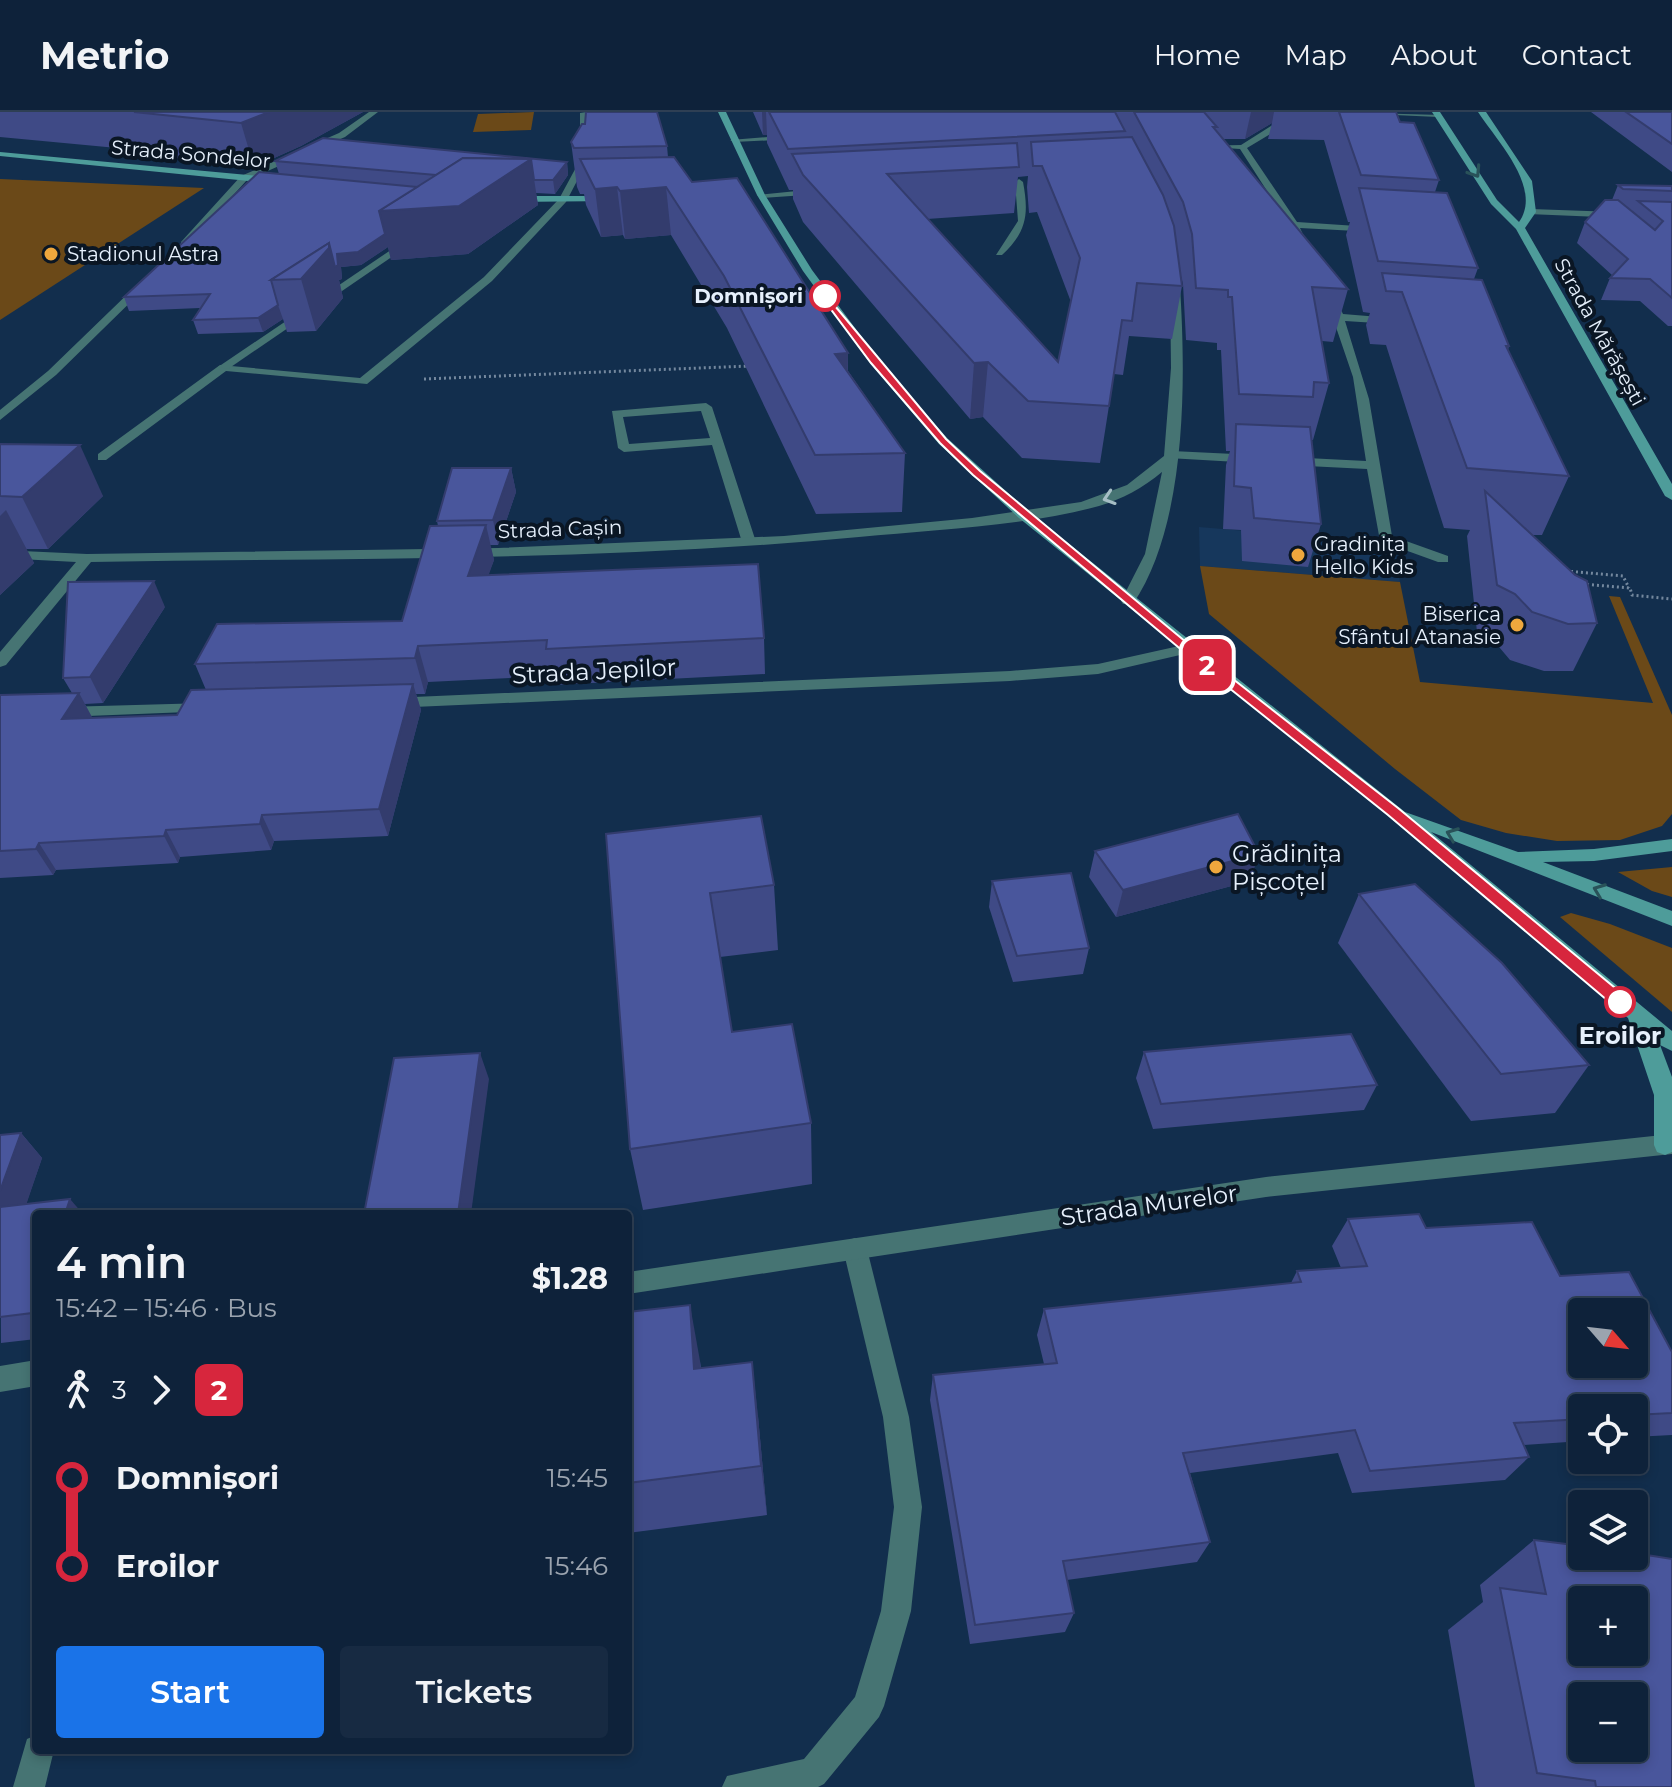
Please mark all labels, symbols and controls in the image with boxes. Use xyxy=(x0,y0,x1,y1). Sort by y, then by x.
text: Metrio xyxy=(40,32,169,79)
text: Home xyxy=(1154,38,1241,72)
text: Map xyxy=(1285,38,1347,72)
text: About xyxy=(1391,38,1478,72)
text: Contact xyxy=(1522,38,1632,72)
street label: Strada Sondelor xyxy=(110,135,272,173)
one-way arrow xyxy=(1466,164,1481,178)
place label: Stadionul Astra xyxy=(67,242,219,266)
marker: Stadionul Astra xyxy=(42,245,60,263)
street label: Strada Mărășești xyxy=(1549,254,1651,410)
marker: Domnișori xyxy=(810,281,840,311)
place label: Domnișori xyxy=(694,284,803,309)
one-way arrow xyxy=(1103,489,1117,505)
street label: Strada Cașin xyxy=(497,515,623,544)
place label: Gradinița Hello Kids xyxy=(1314,532,1414,579)
marker: Gradinița Hello Kids xyxy=(1289,546,1307,564)
place label: Biserica Sfântul Atanasie xyxy=(1338,602,1501,649)
marker: Biserica Sfântul Atanasie xyxy=(1508,616,1526,634)
line badge: 2 xyxy=(1181,639,1233,691)
text: 2 xyxy=(1199,648,1215,682)
street label: Strada Jepilor xyxy=(511,652,677,690)
one-way arrow xyxy=(1446,827,1460,844)
place label: Grădinița Pișcoțel xyxy=(1232,839,1342,896)
marker: Grădinița Pișcoțel xyxy=(1207,858,1225,876)
one-way arrow xyxy=(1593,883,1607,900)
marker: Eroilor xyxy=(1605,987,1635,1017)
place label: Eroilor xyxy=(1579,1021,1661,1050)
street label: Strada Murelor xyxy=(1059,1178,1239,1232)
text: 4 min xyxy=(56,1235,187,1289)
text: $1.28 xyxy=(532,1260,608,1297)
text: 15:42 – 15:46 · Bus xyxy=(56,1292,277,1324)
north arrow xyxy=(1568,1298,1648,1378)
map controls xyxy=(1568,1298,1648,1762)
icon: walk xyxy=(56,1368,100,1412)
icon: forward xyxy=(139,1368,183,1412)
text: 2 xyxy=(211,1373,227,1407)
text: 3 xyxy=(112,1374,127,1406)
button: locate xyxy=(1568,1394,1648,1474)
text: Domnișori xyxy=(116,1460,279,1497)
text: 15:45 xyxy=(547,1462,608,1494)
button: layers xyxy=(1568,1490,1648,1570)
text: Eroilor xyxy=(116,1548,219,1585)
text: 15:46 xyxy=(545,1550,608,1582)
button: + xyxy=(1568,1586,1648,1666)
button: Start xyxy=(56,1646,324,1738)
button: Tickets xyxy=(340,1646,608,1738)
button: − xyxy=(1568,1682,1648,1762)

